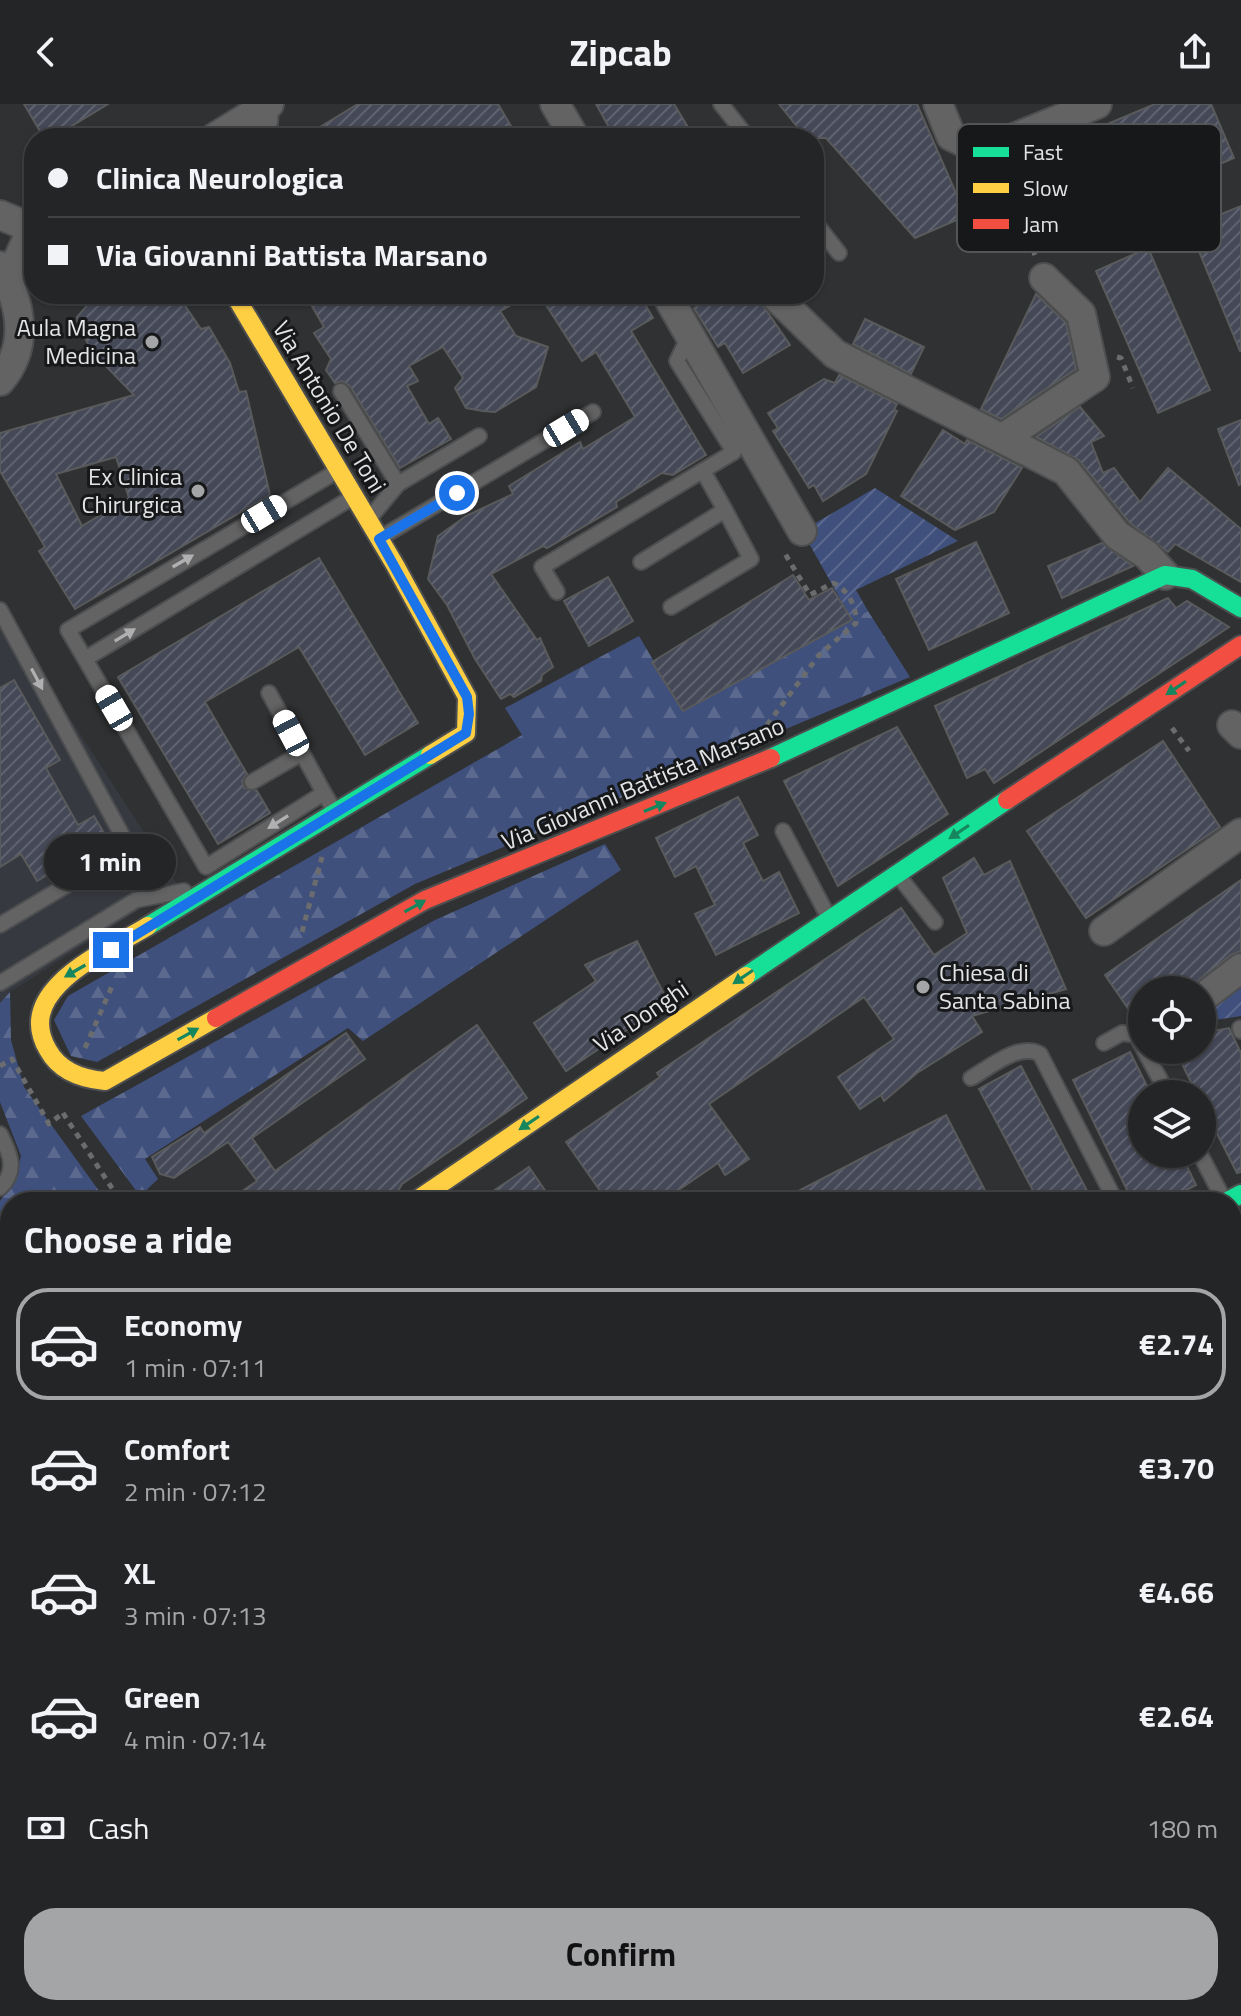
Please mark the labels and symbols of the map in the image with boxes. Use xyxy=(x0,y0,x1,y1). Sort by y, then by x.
legend xyxy=(957,124,1221,252)
text: Fast xyxy=(1023,135,1063,169)
text: Slow xyxy=(1023,171,1069,205)
text: Jam xyxy=(1023,207,1059,241)
place label: Aula Magna Medicina xyxy=(17,309,136,373)
street label: Via Antonio De Toni xyxy=(264,314,395,499)
marker: Aula Magna Medicina xyxy=(143,333,161,351)
car xyxy=(539,405,593,451)
place label: Ex Clinica Chirurgica xyxy=(82,458,182,522)
route start xyxy=(439,475,475,511)
marker: Ex Clinica Chirurgica xyxy=(189,482,207,500)
car xyxy=(237,491,291,537)
one-way arrow xyxy=(172,554,194,568)
one-way arrow xyxy=(114,628,136,642)
one-way arrow xyxy=(30,668,44,690)
car xyxy=(92,681,136,735)
one-way arrow xyxy=(1165,681,1187,695)
car xyxy=(269,706,313,760)
street label: Via Giovanni Battista Marsano xyxy=(496,707,789,859)
one-way arrow xyxy=(643,800,666,813)
one-way arrow xyxy=(267,814,289,828)
one-way arrow xyxy=(949,824,970,839)
callout: 1 min xyxy=(45,834,177,890)
one-way arrow xyxy=(403,899,426,913)
route end xyxy=(93,932,129,968)
place label: Chiesa di Santa Sabina xyxy=(939,954,1070,1018)
one-way arrow xyxy=(64,964,86,978)
one-way arrow xyxy=(733,969,754,984)
street label: Via Donghi xyxy=(586,971,695,1061)
marker: Chiesa di Santa Sabina xyxy=(914,978,932,996)
one-way arrow xyxy=(177,1027,199,1041)
one-way arrow xyxy=(518,1115,539,1130)

